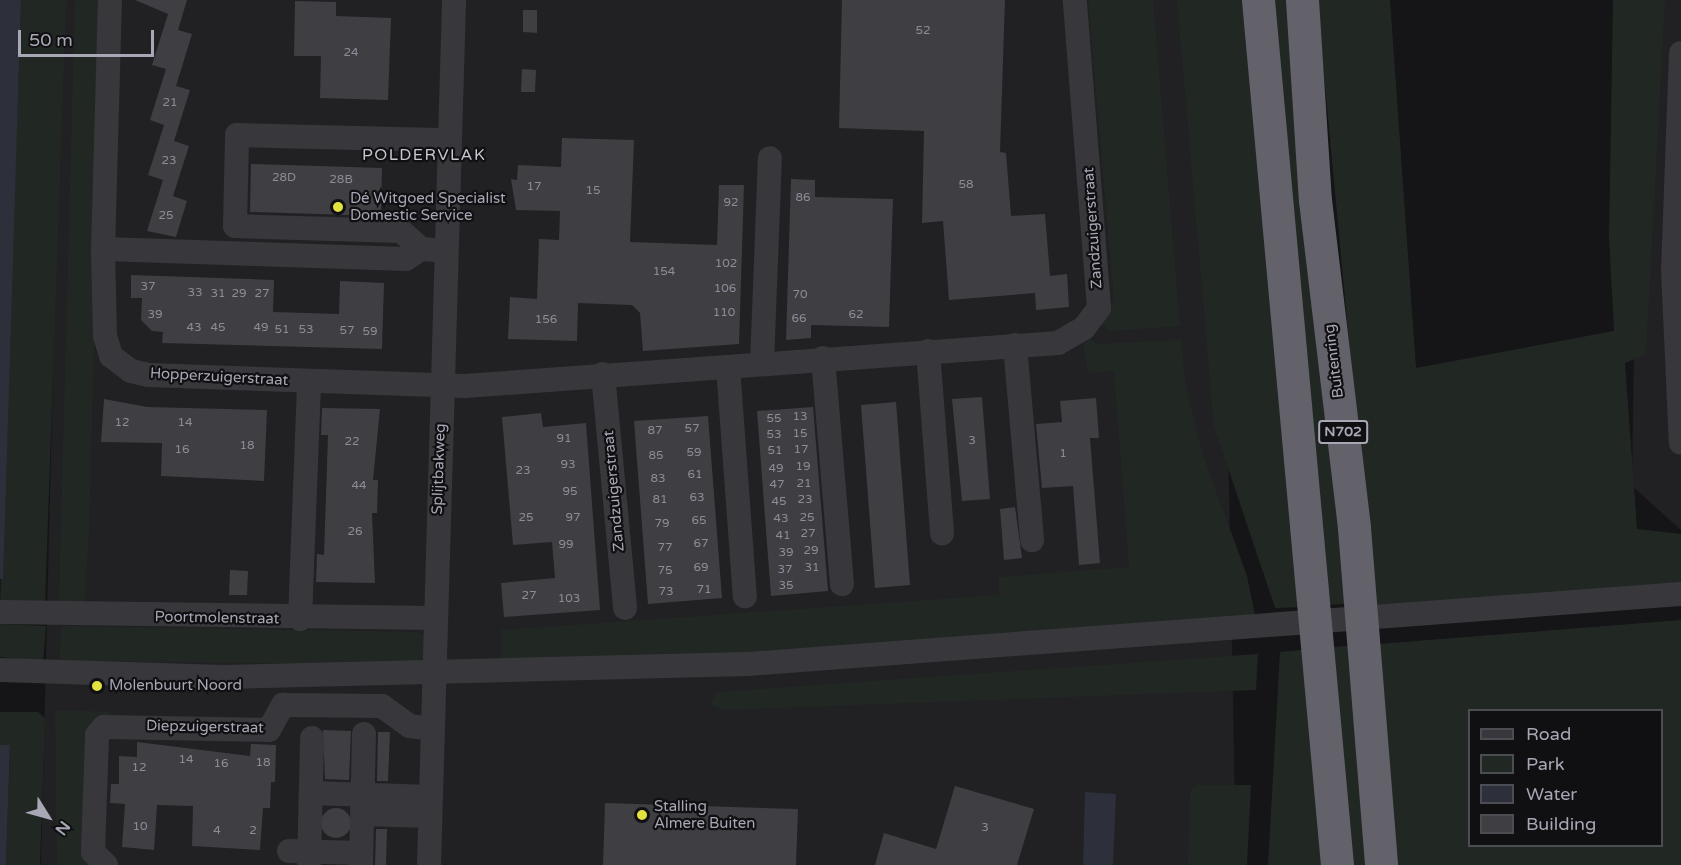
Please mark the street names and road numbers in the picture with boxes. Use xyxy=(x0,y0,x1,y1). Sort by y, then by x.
street label: Zandzuigerstraat xyxy=(1080,167,1106,289)
street label: Buitenring xyxy=(1321,323,1347,399)
street label: Hopperzuigerstraat xyxy=(149,364,289,390)
road number: N702 xyxy=(1318,421,1368,443)
street label: Splijtbakweg xyxy=(428,423,450,515)
street label: Zandzuigerstraat xyxy=(600,430,628,552)
street label: Poortmolenstraat xyxy=(154,608,280,628)
street label: Diepzuigerstraat xyxy=(146,717,264,737)

